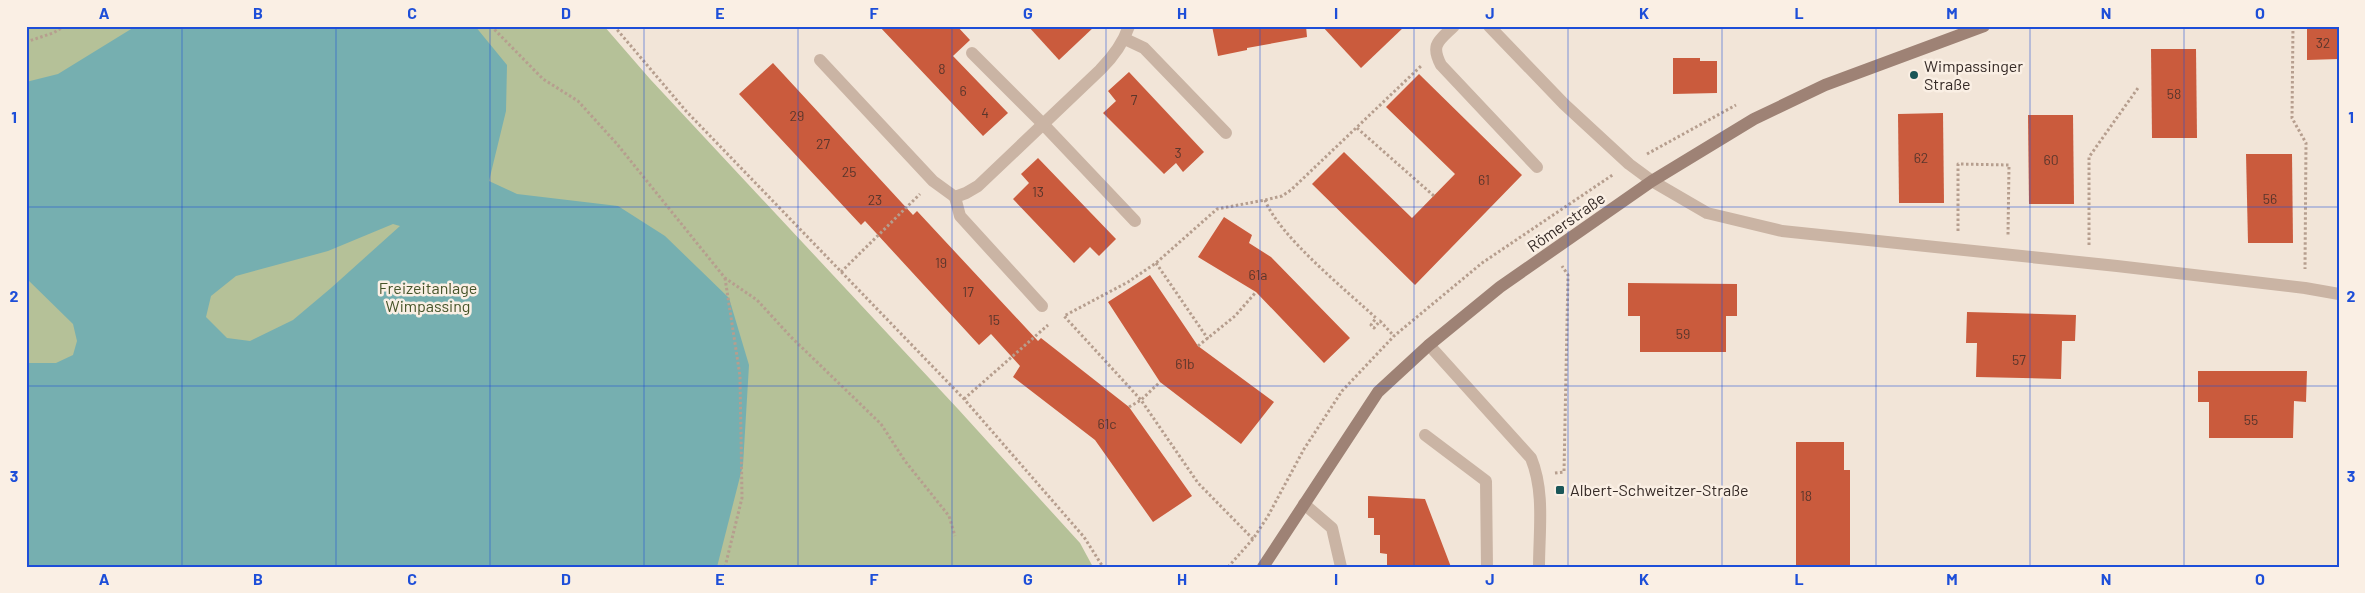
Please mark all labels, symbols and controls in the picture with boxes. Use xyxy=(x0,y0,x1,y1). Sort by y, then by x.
text: A xyxy=(99,3,110,22)
text: B xyxy=(253,3,263,22)
text: C xyxy=(407,3,417,22)
text: D xyxy=(561,3,571,22)
text: E xyxy=(715,3,725,22)
text: F xyxy=(870,3,879,22)
text: G xyxy=(1023,3,1033,22)
text: H xyxy=(1177,3,1187,22)
text: I xyxy=(1334,3,1338,22)
text: J xyxy=(1485,3,1495,22)
text: K xyxy=(1639,3,1649,22)
text: L xyxy=(1794,3,1804,22)
text: M xyxy=(1946,3,1958,22)
text: N xyxy=(2101,3,2111,22)
text: O xyxy=(2255,3,2265,22)
house number: 32 xyxy=(2316,34,2330,51)
place label: Wimpassinger Straße xyxy=(1924,56,2023,93)
house number: 8 xyxy=(938,60,946,77)
marker: Wimpassinger Straße xyxy=(1908,69,1920,81)
house number: 6 xyxy=(959,82,967,99)
house number: 58 xyxy=(2167,85,2181,102)
house number: 7 xyxy=(1131,91,1138,108)
house number: 4 xyxy=(981,104,989,121)
text: 1 xyxy=(11,107,17,126)
house number: 29 xyxy=(790,107,804,124)
text: 1 xyxy=(2348,107,2354,126)
house number: 27 xyxy=(816,135,830,152)
house number: 3 xyxy=(1174,144,1182,161)
house number: 62 xyxy=(1914,149,1928,166)
house number: 60 xyxy=(2043,151,2059,168)
house number: 25 xyxy=(842,163,856,180)
house number: 61 xyxy=(1478,171,1490,188)
house number: 13 xyxy=(1032,183,1044,200)
street label: Römerstraße xyxy=(1523,188,1608,255)
house number: 56 xyxy=(2263,190,2277,207)
house number: 23 xyxy=(868,191,882,208)
house number: 19 xyxy=(935,254,947,271)
house number: 61a xyxy=(1248,266,1268,283)
park label: Freizeitanlage Wimpassing xyxy=(379,278,477,315)
house number: 17 xyxy=(962,283,974,300)
text: 2 xyxy=(10,286,19,305)
text: 2 xyxy=(2347,286,2356,305)
house number: 15 xyxy=(988,311,1000,328)
house number: 59 xyxy=(1676,325,1690,342)
house number: 57 xyxy=(2012,351,2026,368)
house number: 61b xyxy=(1175,355,1195,372)
house number: 55 xyxy=(2244,411,2258,428)
house number: 61c xyxy=(1097,415,1117,432)
text: 3 xyxy=(10,466,18,485)
text: 3 xyxy=(2347,466,2355,485)
place label: Albert-Schweitzer-Straße xyxy=(1570,480,1749,499)
marker: Albert-Schweitzer-Straße xyxy=(1554,484,1566,496)
house number: 18 xyxy=(1800,487,1812,504)
text: A xyxy=(99,569,110,588)
text: B xyxy=(253,569,263,588)
text: C xyxy=(407,569,417,588)
text: D xyxy=(561,569,571,588)
text: E xyxy=(715,569,725,588)
text: F xyxy=(870,569,879,588)
text: G xyxy=(1023,569,1033,588)
text: H xyxy=(1177,569,1187,588)
text: I xyxy=(1334,569,1338,588)
text: J xyxy=(1485,569,1495,588)
text: K xyxy=(1639,569,1649,588)
text: L xyxy=(1794,569,1804,588)
text: M xyxy=(1946,569,1958,588)
text: N xyxy=(2101,569,2111,588)
text: O xyxy=(2255,569,2265,588)

